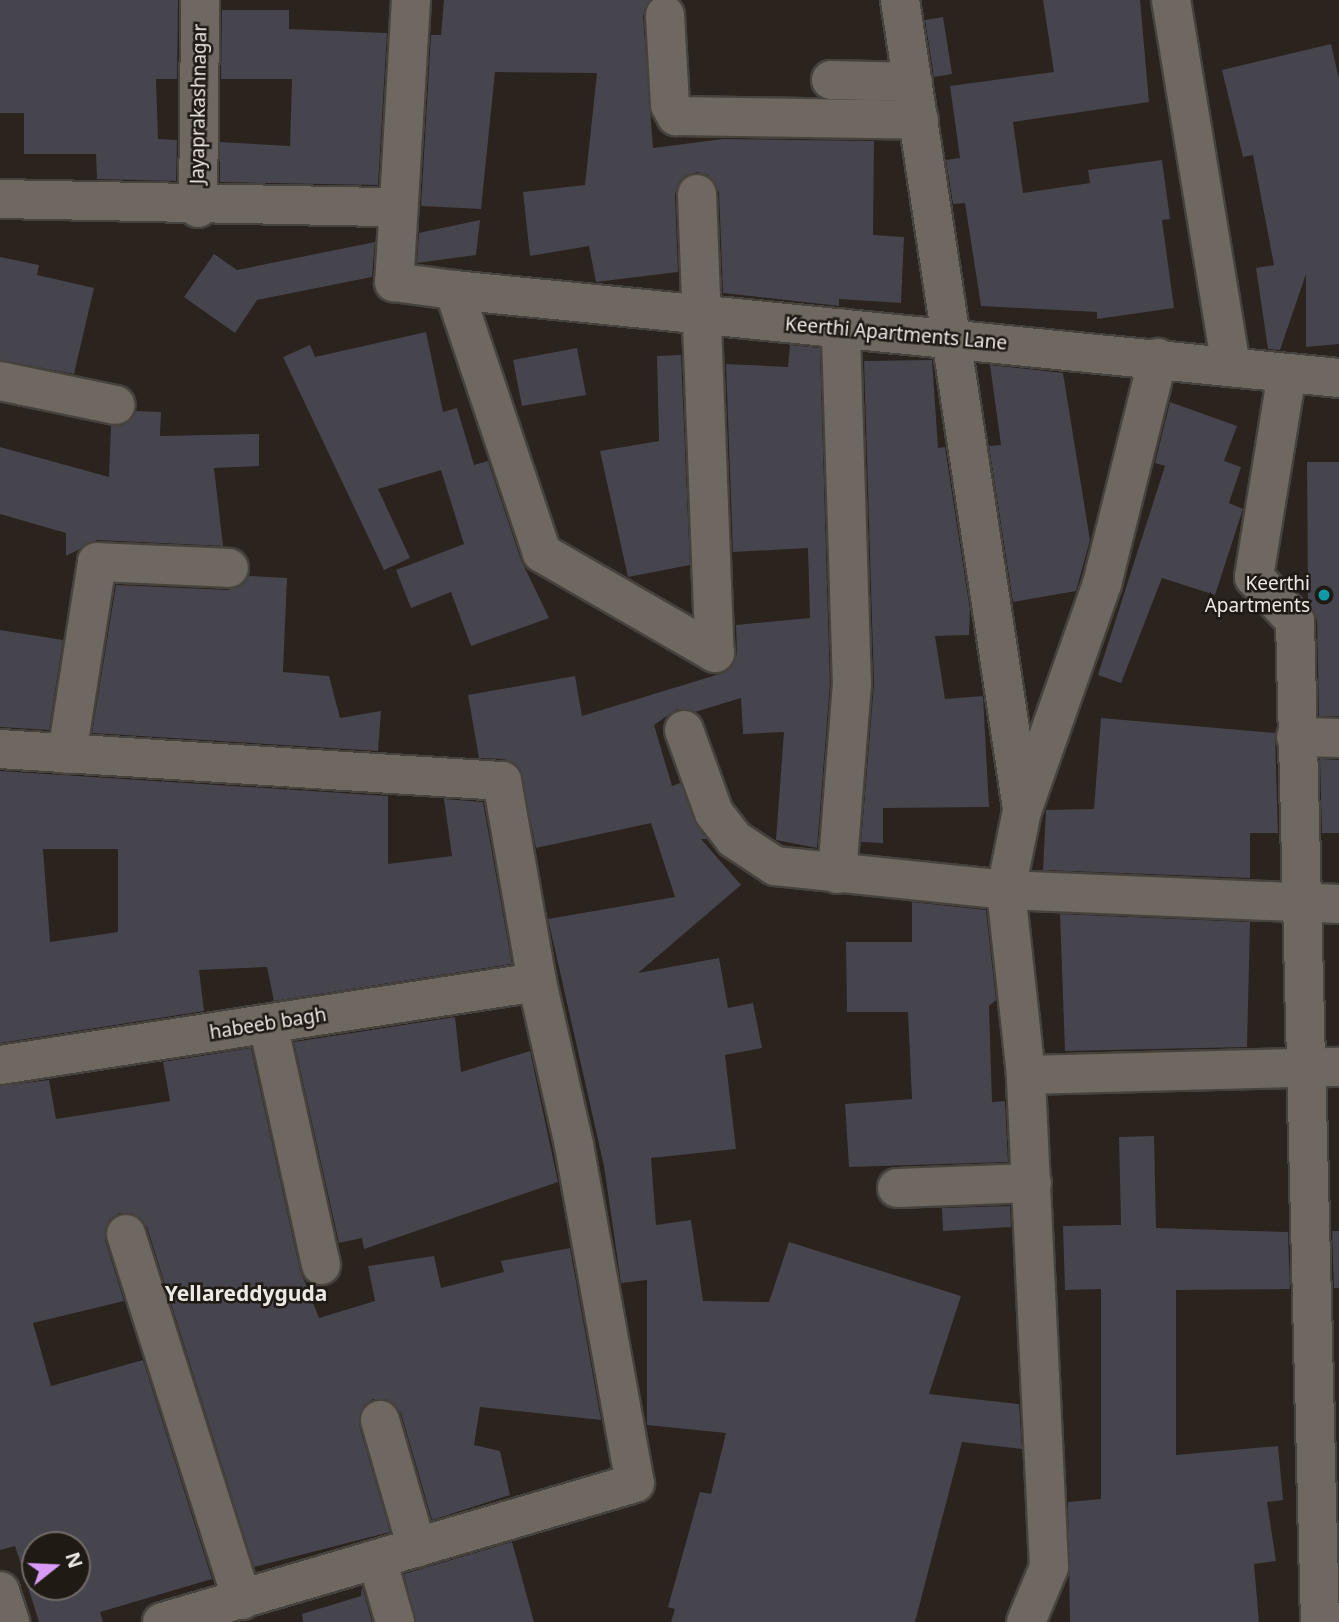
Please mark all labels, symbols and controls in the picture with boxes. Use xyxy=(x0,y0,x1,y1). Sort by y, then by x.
street label: Jayaprakashnagar xyxy=(186,24,212,184)
street label: Keerthi Apartments Lane xyxy=(784,313,1008,355)
place label: Keerthi Apartments xyxy=(1205,573,1310,617)
marker: Keerthi Apartments xyxy=(1316,587,1332,603)
street label: habeeb bagh xyxy=(208,1004,328,1044)
district label: Yellareddyguda xyxy=(165,1280,327,1306)
north arrow xyxy=(21,1531,91,1601)
text: N xyxy=(59,1549,89,1571)

